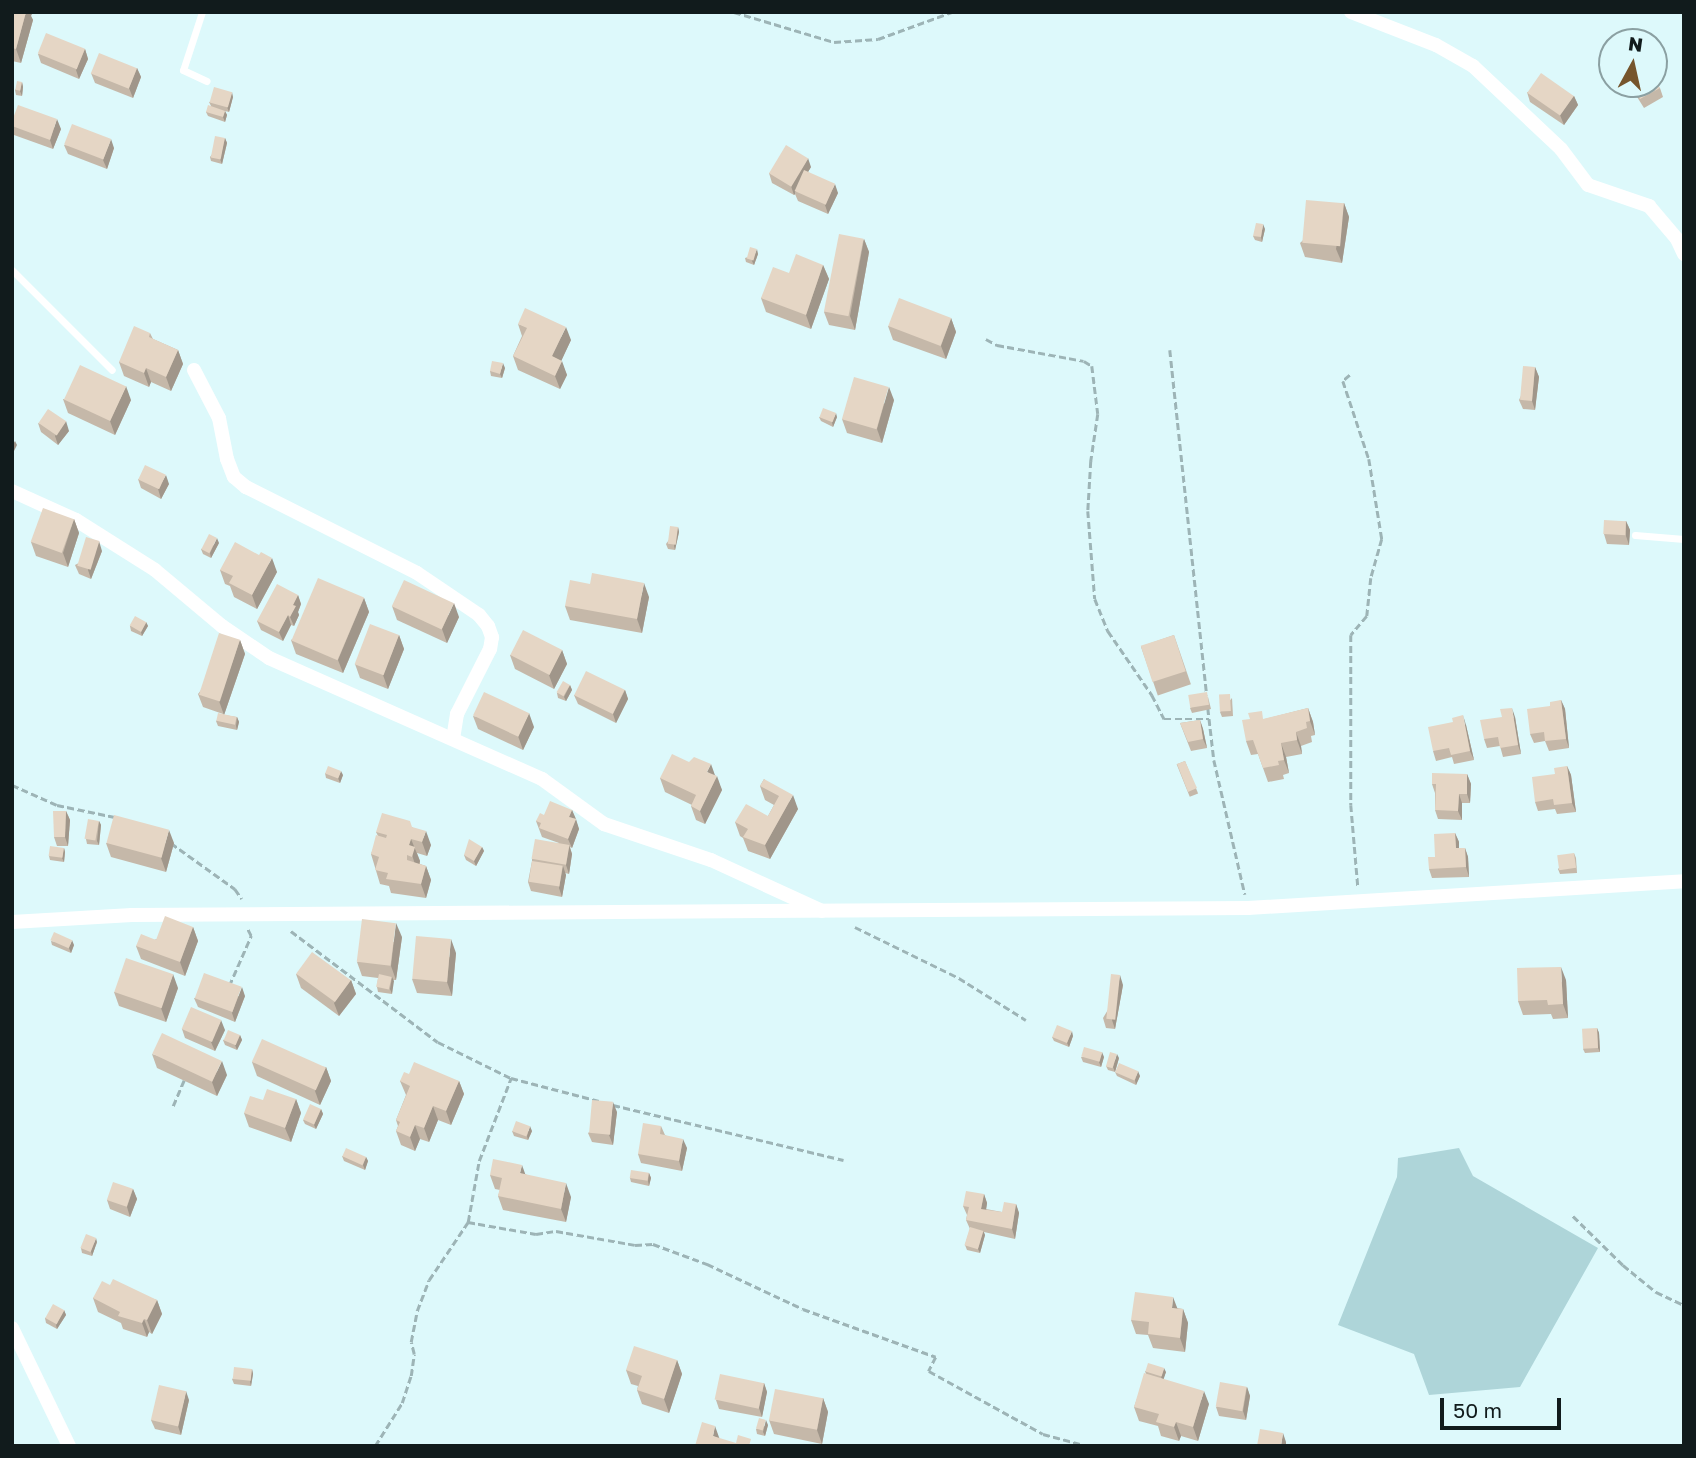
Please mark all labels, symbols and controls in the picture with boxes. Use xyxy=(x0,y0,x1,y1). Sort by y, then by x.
north arrow xyxy=(1598,28,1668,98)
text: N xyxy=(1627,31,1644,56)
scale bar xyxy=(1444,1384,1565,1428)
text: 50 m xyxy=(1453,1397,1502,1423)

